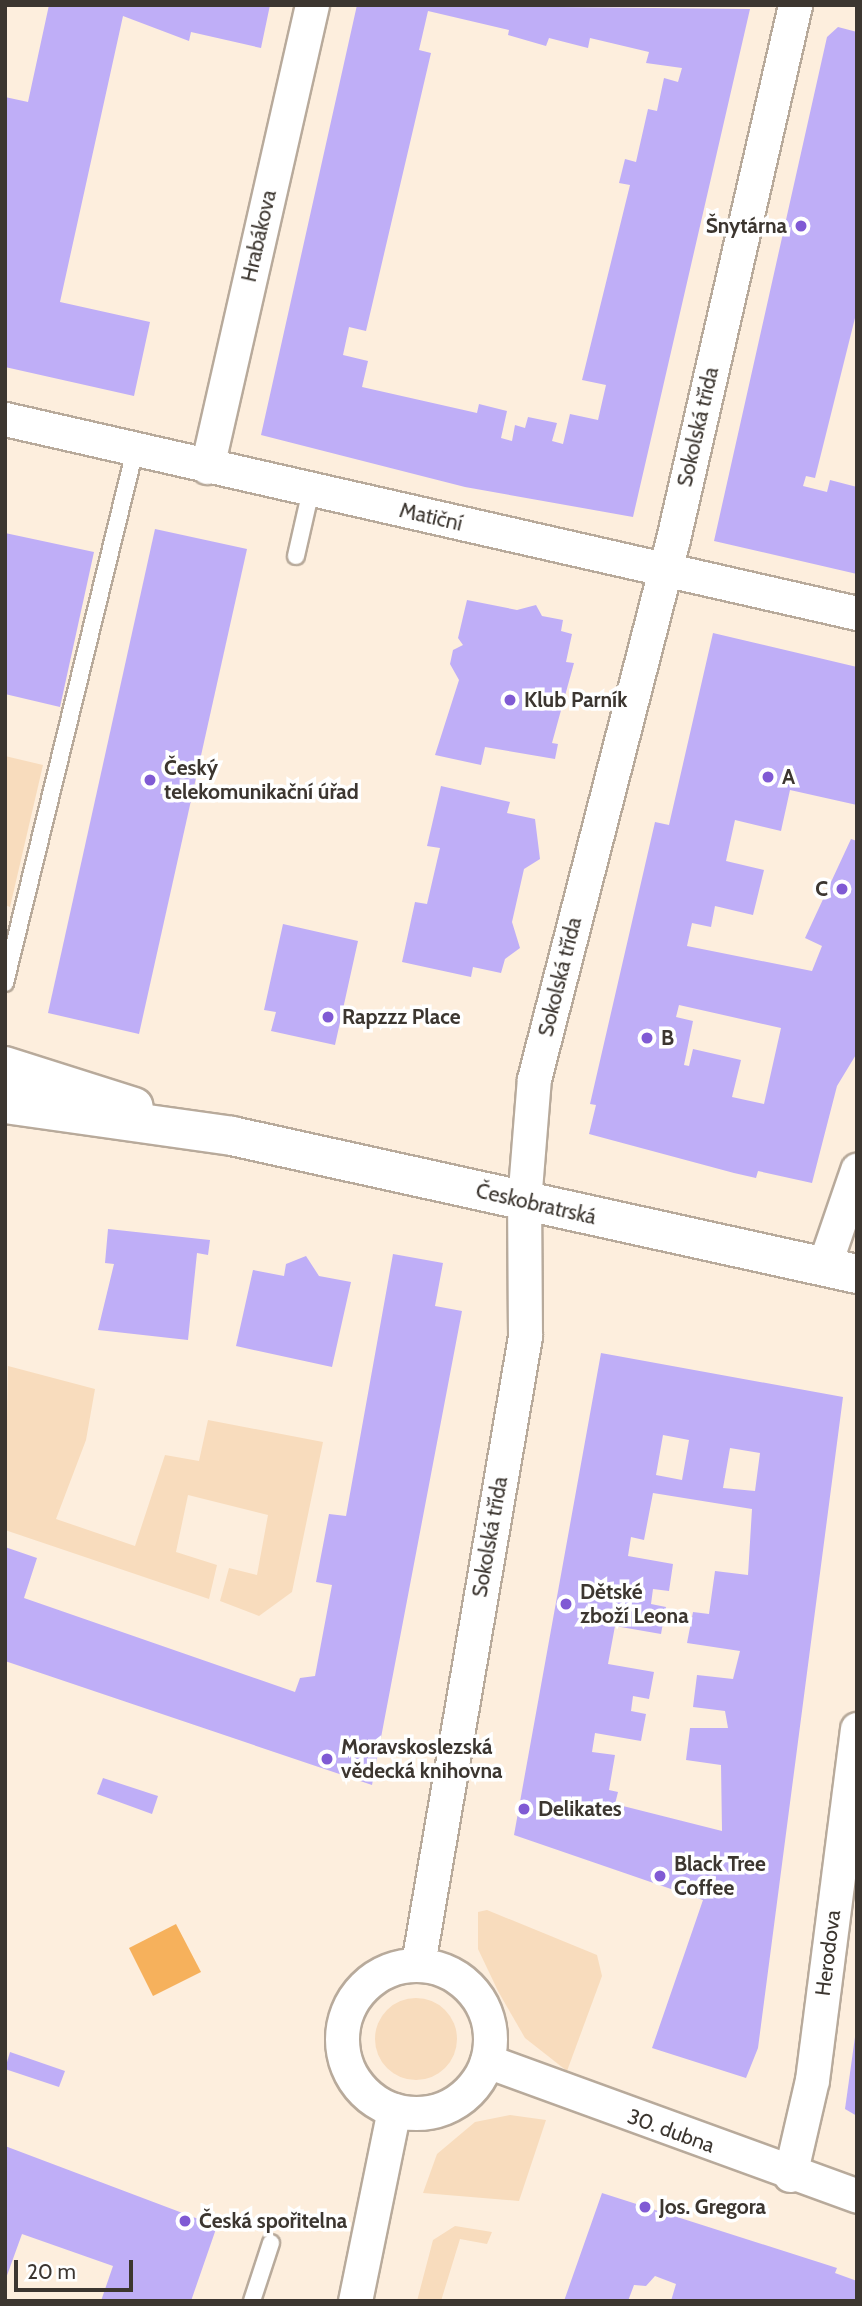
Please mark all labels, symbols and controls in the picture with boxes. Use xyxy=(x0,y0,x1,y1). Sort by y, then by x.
street label: Hrabákova xyxy=(236,188,282,284)
place label: Šnytárna xyxy=(706,213,787,239)
marker: Šnytárna xyxy=(793,218,809,234)
street label: Sokolská třída xyxy=(672,365,724,489)
street label: Matiční xyxy=(397,498,465,536)
place label: Klub Parník xyxy=(524,687,627,713)
marker: Klub Parník xyxy=(502,692,518,708)
place label: Český telekomunikační úřad xyxy=(164,755,359,805)
place label: A xyxy=(782,764,795,790)
marker: A xyxy=(760,769,776,785)
marker: Český telekomunikační úřad xyxy=(142,772,158,788)
place label: C xyxy=(815,876,828,902)
marker: C xyxy=(834,881,850,897)
street label: Sokolská třída xyxy=(533,915,587,1039)
place label: Rapzzz Place xyxy=(342,1004,461,1030)
marker: Rapzzz Place xyxy=(320,1009,336,1025)
place label: B xyxy=(661,1025,674,1051)
marker: B xyxy=(639,1030,655,1046)
street label: Českobratrská xyxy=(473,1178,599,1230)
street label: Sokolská třída xyxy=(467,1475,513,1599)
place label: Dětské zboží Leona xyxy=(580,1579,689,1629)
marker: Dětské zboží Leona xyxy=(558,1596,574,1612)
place label: Moravskoslezská vědecká knihovna xyxy=(341,1734,502,1784)
marker: Moravskoslezská vědecká knihovna xyxy=(319,1751,335,1767)
place label: Delikates xyxy=(538,1796,622,1822)
marker: Delikates xyxy=(516,1801,532,1817)
place label: Black Tree Coffee xyxy=(674,1851,766,1901)
marker: Black Tree Coffee xyxy=(652,1868,668,1884)
street label: Herodova xyxy=(810,1909,846,1997)
street label: 30. dubna xyxy=(624,2104,718,2158)
place label: Jos. Gregora xyxy=(659,2194,766,2220)
marker: Jos. Gregora xyxy=(637,2199,653,2215)
place label: Česká spořitelna xyxy=(199,2208,347,2234)
marker: Česká spořitelna xyxy=(177,2213,193,2229)
scale bar xyxy=(18,2246,136,2290)
text: 20 m xyxy=(27,2259,76,2284)

